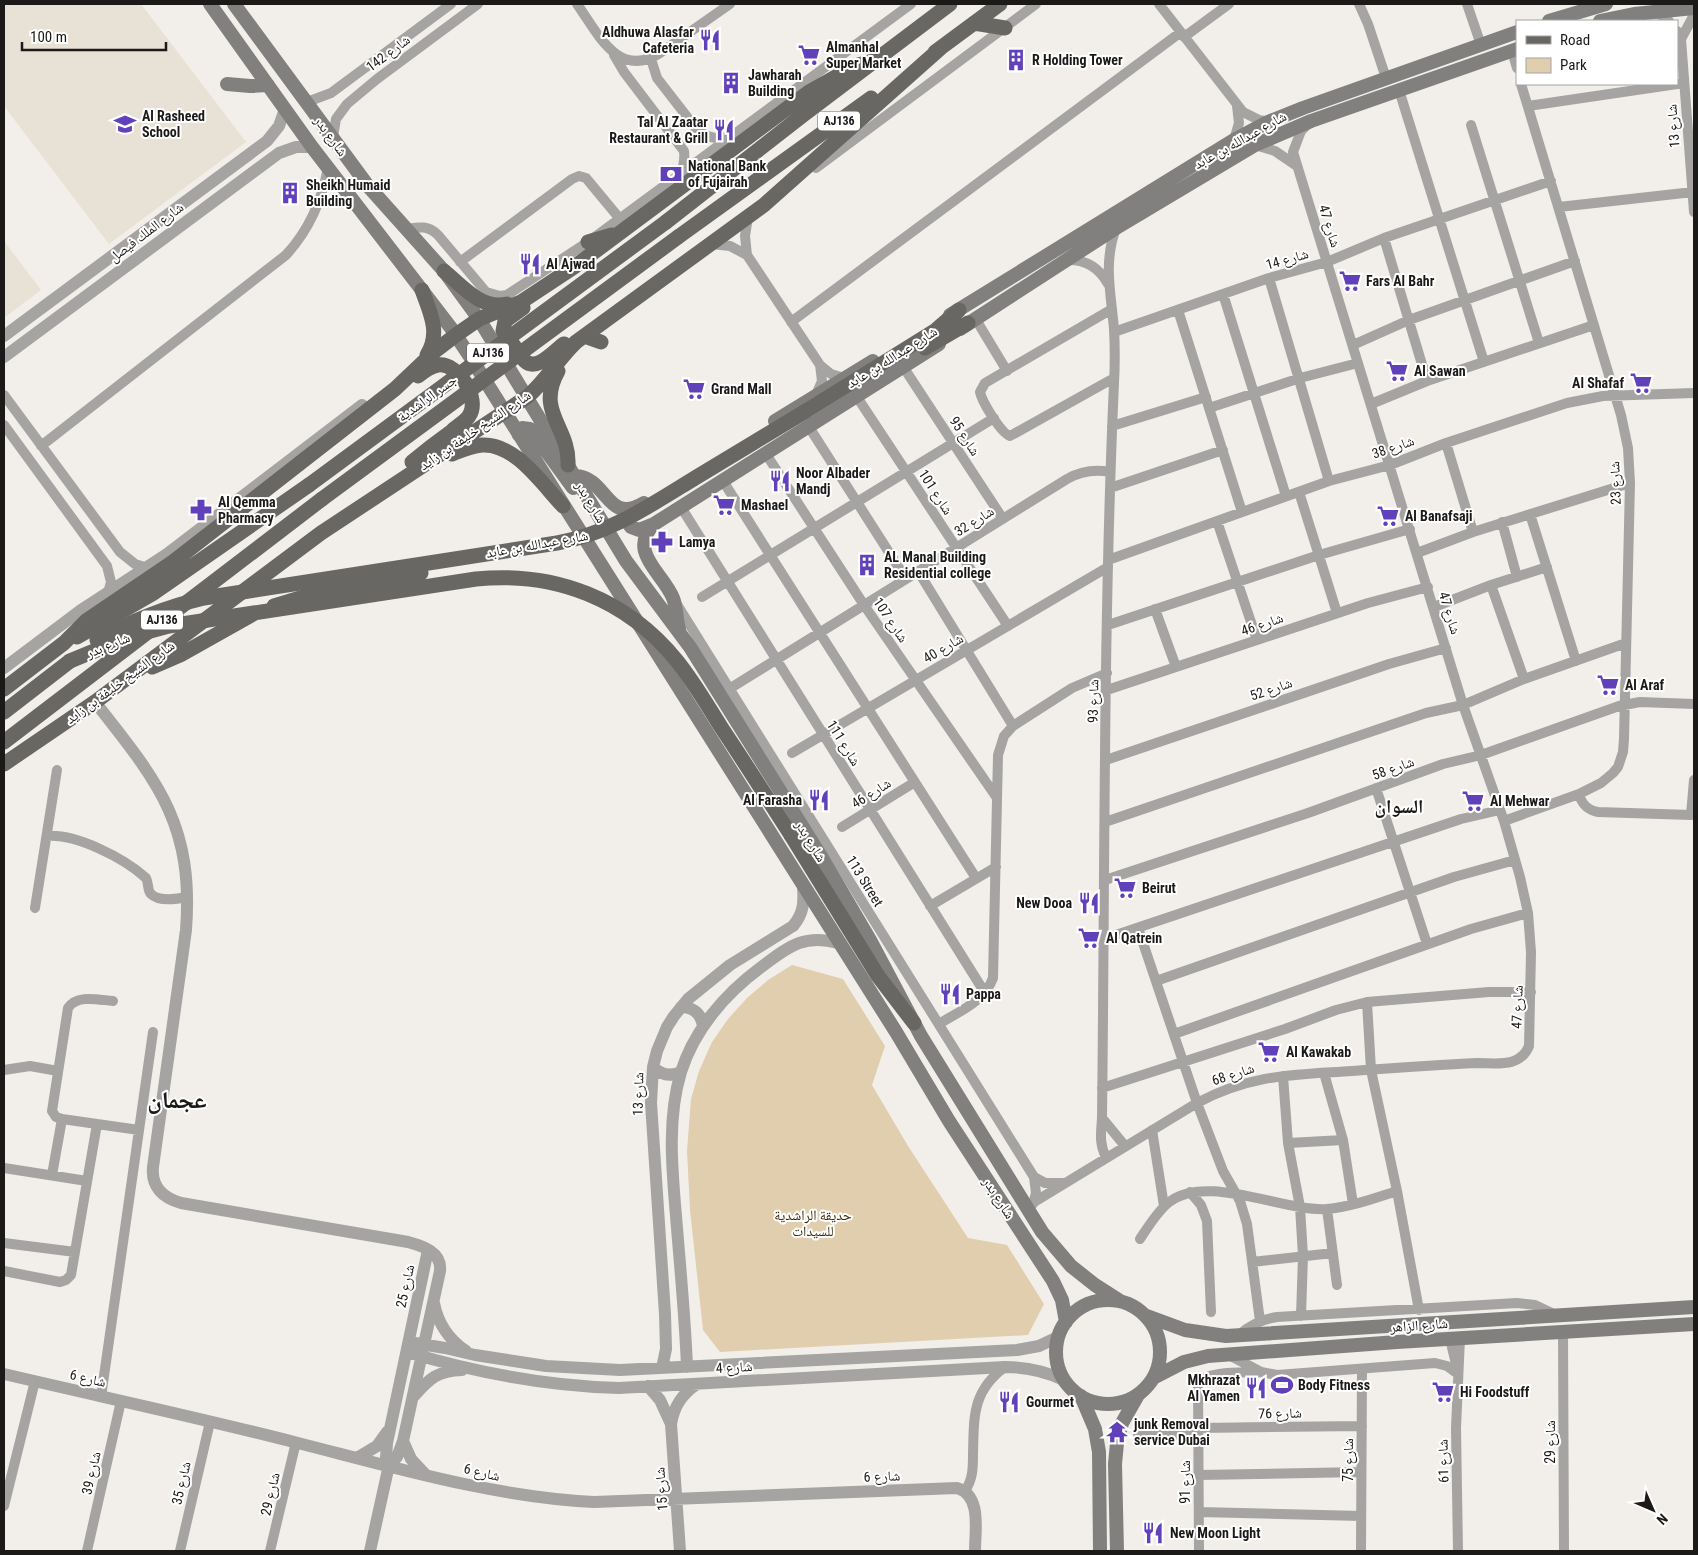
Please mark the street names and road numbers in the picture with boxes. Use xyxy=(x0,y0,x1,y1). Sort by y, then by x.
street label: شارع 142 xyxy=(363,31,414,76)
street label: شارع 13 xyxy=(1663,104,1684,148)
street label: شارع عبدالله بن عابد xyxy=(1191,108,1290,174)
street label: شارع بدر xyxy=(309,112,351,160)
road number: AJ136 xyxy=(818,112,860,130)
street label: شارع الملك فيصل xyxy=(106,199,188,267)
street label: شارع 47 xyxy=(1314,203,1344,250)
street label: شارع 14 xyxy=(1264,245,1311,275)
street label: شارع عبدالله بن عابد xyxy=(844,323,941,393)
road number: AJ136 xyxy=(467,343,509,362)
street label: جسر الراشدية xyxy=(394,371,460,426)
street label: شارع الشيخ خليفة بن زايد xyxy=(416,387,535,475)
street label: شارع 95 xyxy=(945,413,984,460)
street label: شارع 38 xyxy=(1370,432,1417,464)
street label: شارع 23 xyxy=(1606,461,1626,505)
street label: شارع 101 xyxy=(914,466,956,519)
street label: شارع بدر xyxy=(570,477,610,527)
street label: شارع 32 xyxy=(951,503,998,541)
street label: شارع عبدالله بن عابد xyxy=(485,527,590,563)
street label: شارع 47 xyxy=(1434,590,1464,637)
street label: شارع 107 xyxy=(869,595,912,647)
street label: شارع 46 xyxy=(1239,609,1286,641)
road number: AJ136 xyxy=(141,610,183,630)
street label: شارع بدر xyxy=(83,629,133,663)
street label: شارع 40 xyxy=(920,630,967,668)
street label: شارع الشيخ خليفة بن زايد xyxy=(62,637,179,729)
street label: شارع 52 xyxy=(1248,674,1295,706)
street label: شارع 93 xyxy=(1085,679,1103,723)
street label: شارع 111 xyxy=(822,717,864,770)
street label: شارع 58 xyxy=(1370,753,1417,785)
street label: شارع 46 xyxy=(848,775,895,813)
street label: شارع بدر xyxy=(790,817,830,866)
street label: 113 Street xyxy=(843,853,887,909)
street label: شارع 47 xyxy=(1508,985,1528,1029)
street label: شارع 68 xyxy=(1210,1060,1257,1090)
street label: شارع 13 xyxy=(630,1072,648,1116)
street label: شارع بدر xyxy=(978,1174,1018,1223)
street label: شارع 25 xyxy=(393,1263,419,1309)
street label: شارع الزاهر xyxy=(1389,1315,1449,1337)
street label: شارع 4 xyxy=(715,1358,753,1378)
street label: شارع 6 xyxy=(68,1366,108,1392)
street label: شارع 76 xyxy=(1258,1405,1302,1423)
street label: شارع 29 xyxy=(1542,1420,1560,1464)
street label: شارع 75 xyxy=(1340,1438,1358,1482)
street label: شارع 61 xyxy=(1435,1439,1453,1483)
street label: شارع 39 xyxy=(78,1450,106,1497)
street label: شارع 35 xyxy=(168,1460,196,1507)
street label: شارع 6 xyxy=(462,1460,502,1486)
street label: شارع 91 xyxy=(1177,1460,1195,1504)
street label: شارع 15 xyxy=(651,1467,672,1511)
street label: شارع 6 xyxy=(863,1467,901,1487)
street label: شارع 29 xyxy=(257,1471,285,1518)

